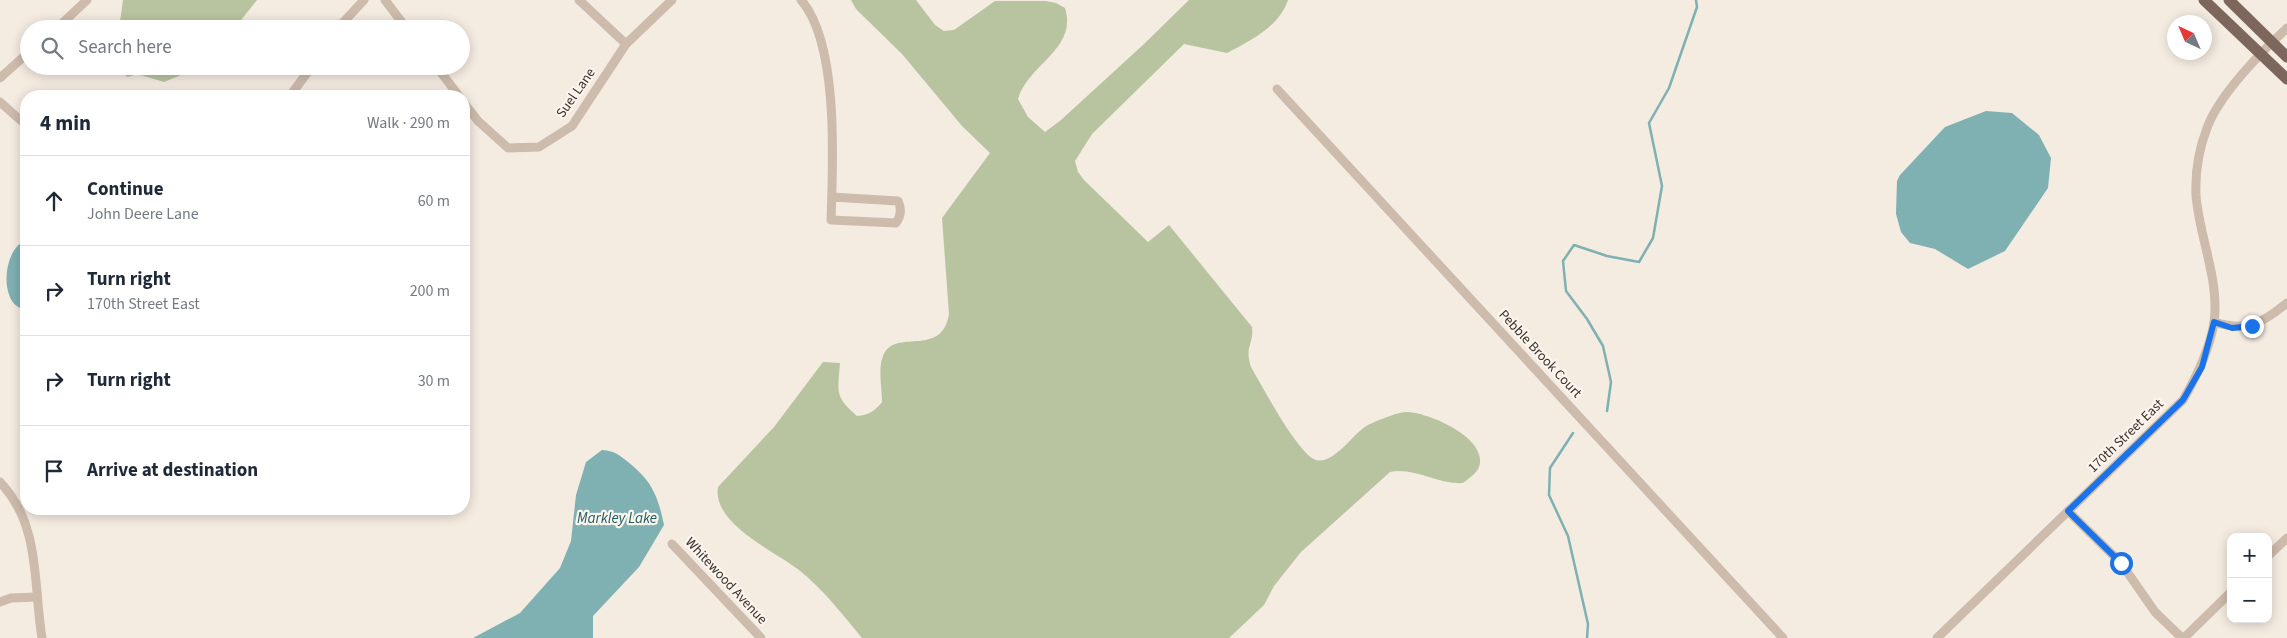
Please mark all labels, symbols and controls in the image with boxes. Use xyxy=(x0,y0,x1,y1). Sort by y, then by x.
north arrow xyxy=(2167,15,2212,60)
search box xyxy=(20,20,470,75)
icon: search xyxy=(38,34,66,62)
text: Search here xyxy=(78,34,172,61)
street label: Suel Lane xyxy=(551,64,601,122)
text: 4 min xyxy=(40,108,91,138)
text: Walk · 290 m xyxy=(367,112,450,134)
text: Continue xyxy=(87,176,164,203)
icon: ahead xyxy=(40,187,68,215)
text: 60 m xyxy=(418,190,450,212)
text: John Deere Lane xyxy=(87,203,199,225)
text: Turn right xyxy=(87,266,171,293)
icon: right xyxy=(40,277,68,305)
text: 200 m xyxy=(410,280,450,302)
text: 170th Street East xyxy=(87,293,200,315)
street label: Pebble Brook Court xyxy=(1494,305,1586,403)
route end xyxy=(2241,315,2264,338)
icon: right xyxy=(40,367,68,395)
text: Turn right xyxy=(87,367,171,394)
text: 30 m xyxy=(418,370,450,392)
street label: 170th Street East xyxy=(2084,394,2169,477)
icon: arrive xyxy=(40,457,68,485)
text: Arrive at destination xyxy=(87,457,258,484)
water label: Markley Lake xyxy=(577,508,657,529)
street label: Whitewood Avenue xyxy=(680,533,772,629)
map controls xyxy=(2227,533,2272,623)
button: + xyxy=(2227,533,2272,578)
route start xyxy=(2110,552,2133,575)
button: − xyxy=(2227,578,2272,623)

